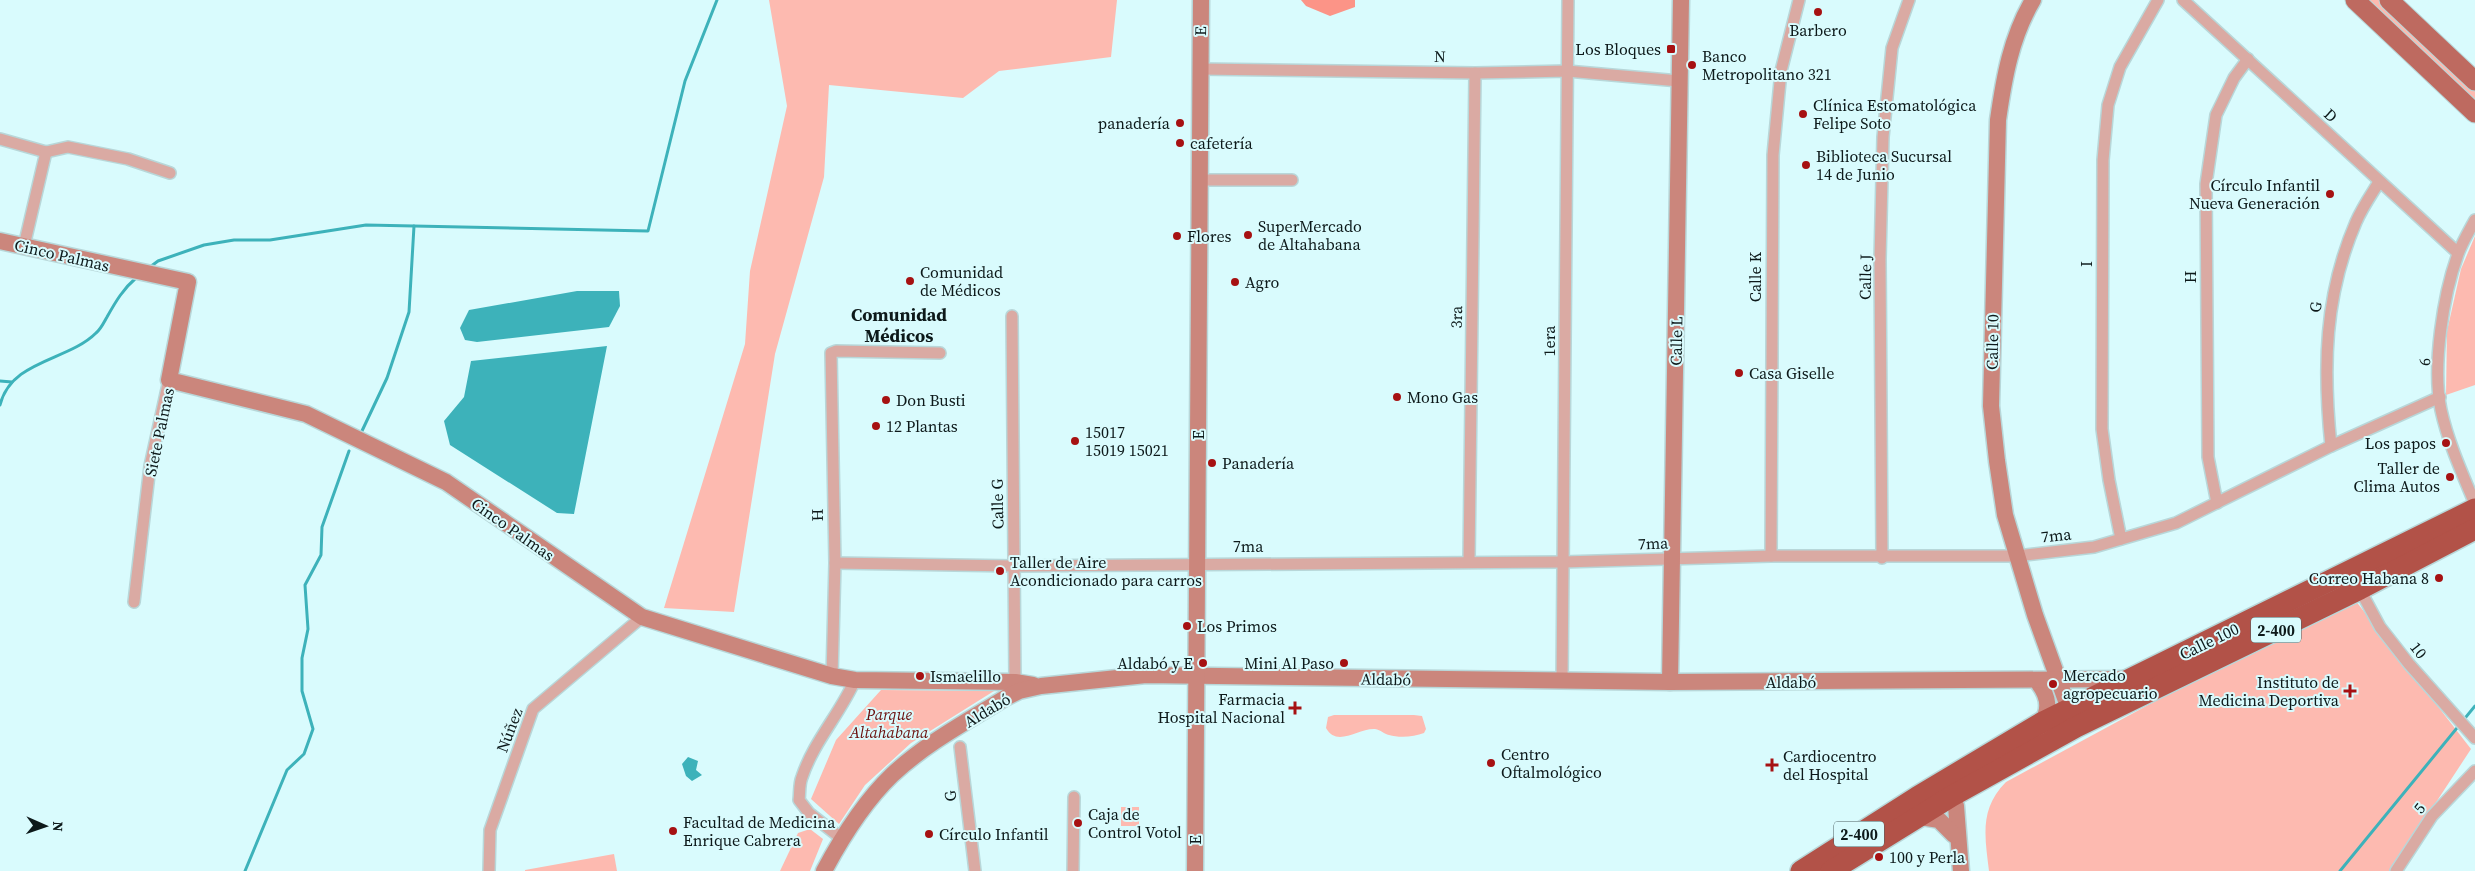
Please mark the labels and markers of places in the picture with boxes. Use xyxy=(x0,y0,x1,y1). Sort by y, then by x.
marker: Barbero xyxy=(1812,6,1824,18)
place label: Barbero xyxy=(1789,19,1847,41)
place label: Los Bloques xyxy=(1575,38,1661,60)
marker: Los Bloques xyxy=(1665,43,1677,55)
place label: Banco Metropolitano 321 xyxy=(1702,45,1832,85)
marker: Banco Metropolitano 321 xyxy=(1686,59,1698,71)
place label: Clínica Estomatológica Felipe Soto xyxy=(1813,94,1977,134)
marker: Clínica Estomatológica Felipe Soto xyxy=(1797,108,1809,120)
place label: panadería xyxy=(1098,112,1171,134)
marker: panadería xyxy=(1174,117,1186,129)
place label: cafetería xyxy=(1190,132,1253,154)
marker: cafetería xyxy=(1174,137,1186,149)
place label: Biblioteca Sucursal 14 de Junio xyxy=(1816,145,1952,185)
marker: Biblioteca Sucursal 14 de Junio xyxy=(1800,159,1812,171)
place label: Círculo Infantil Nueva Generación xyxy=(2189,174,2320,214)
marker: Círculo Infantil Nueva Generación xyxy=(2324,188,2336,200)
place label: SuperMercado de Altahabana xyxy=(1258,215,1362,255)
place label: Flores xyxy=(1187,225,1232,247)
marker: SuperMercado de Altahabana xyxy=(1242,229,1254,241)
marker: Flores xyxy=(1171,230,1183,242)
place label: Comunidad de Médicos xyxy=(920,261,1003,301)
place label: Agro xyxy=(1245,271,1280,293)
marker: Comunidad de Médicos xyxy=(904,275,916,287)
marker: Agro xyxy=(1229,276,1241,288)
place label: Casa Giselle xyxy=(1749,362,1834,384)
marker: Casa Giselle xyxy=(1733,367,1745,379)
place label: Mono Gas xyxy=(1407,386,1478,408)
place label: Don Busti xyxy=(896,389,966,411)
marker: Mono Gas xyxy=(1391,391,1403,403)
marker: Don Busti xyxy=(880,394,892,406)
place label: 12 Plantas xyxy=(886,415,958,437)
marker: 12 Plantas xyxy=(870,420,882,432)
place label: 15017 15019 15021 xyxy=(1085,421,1169,461)
place label: Los papos xyxy=(2365,432,2436,454)
marker: 15017 15019 15021 xyxy=(1069,435,1081,447)
marker: Los papos xyxy=(2440,437,2452,449)
place label: Panadería xyxy=(1222,452,1295,474)
marker: Panadería xyxy=(1206,457,1218,469)
place label: Taller de Clima Autos xyxy=(2354,457,2440,497)
marker: Taller de Clima Autos xyxy=(2444,471,2456,483)
place label: Taller de Aire Acondicionado para carros xyxy=(1010,551,1202,591)
marker: Taller de Aire Acondicionado para carros xyxy=(994,565,1006,577)
place label: Correo Habana 8 xyxy=(2309,567,2429,589)
marker: Correo Habana 8 xyxy=(2433,572,2445,584)
place label: Los Primos xyxy=(1197,615,1277,637)
marker: Los Primos xyxy=(1181,620,1193,632)
place label: Aldabó y E xyxy=(1117,652,1193,674)
place label: Mini Al Paso xyxy=(1244,652,1334,674)
marker: Aldabó y E xyxy=(1197,657,1209,669)
marker: Mini Al Paso xyxy=(1338,657,1350,669)
place label: Mercado agropecuario xyxy=(2063,664,2158,704)
place label: Ismaelillo xyxy=(930,665,1001,687)
marker: Ismaelillo xyxy=(914,670,926,682)
place label: Instituto de Medicina Deportiva xyxy=(2199,671,2340,711)
marker: Mercado agropecuario xyxy=(2047,678,2059,690)
marker: Instituto de Medicina Deportiva xyxy=(2343,684,2357,698)
place label: Farmacia Hospital Nacional xyxy=(1158,688,1286,728)
marker: Farmacia Hospital Nacional xyxy=(1289,702,1301,714)
place label: Centro Oftalmológico xyxy=(1501,743,1602,783)
place label: Cardiocentro del Hospital xyxy=(1783,745,1877,785)
marker: Centro Oftalmológico xyxy=(1485,757,1497,769)
marker: Cardiocentro del Hospital xyxy=(1765,758,1779,772)
place label: Caja de Control Votol xyxy=(1088,803,1182,843)
place label: Facultad de Medicina Enrique Cabrera xyxy=(683,811,836,851)
marker: Caja de Control Votol xyxy=(1072,817,1084,829)
place label: Círculo Infantil xyxy=(939,823,1049,845)
marker: Facultad de Medicina Enrique Cabrera xyxy=(667,825,679,837)
marker: Círculo Infantil xyxy=(923,828,935,840)
place label: 100 y Perla xyxy=(1889,846,1966,868)
marker: 100 y Perla xyxy=(1873,851,1885,863)

